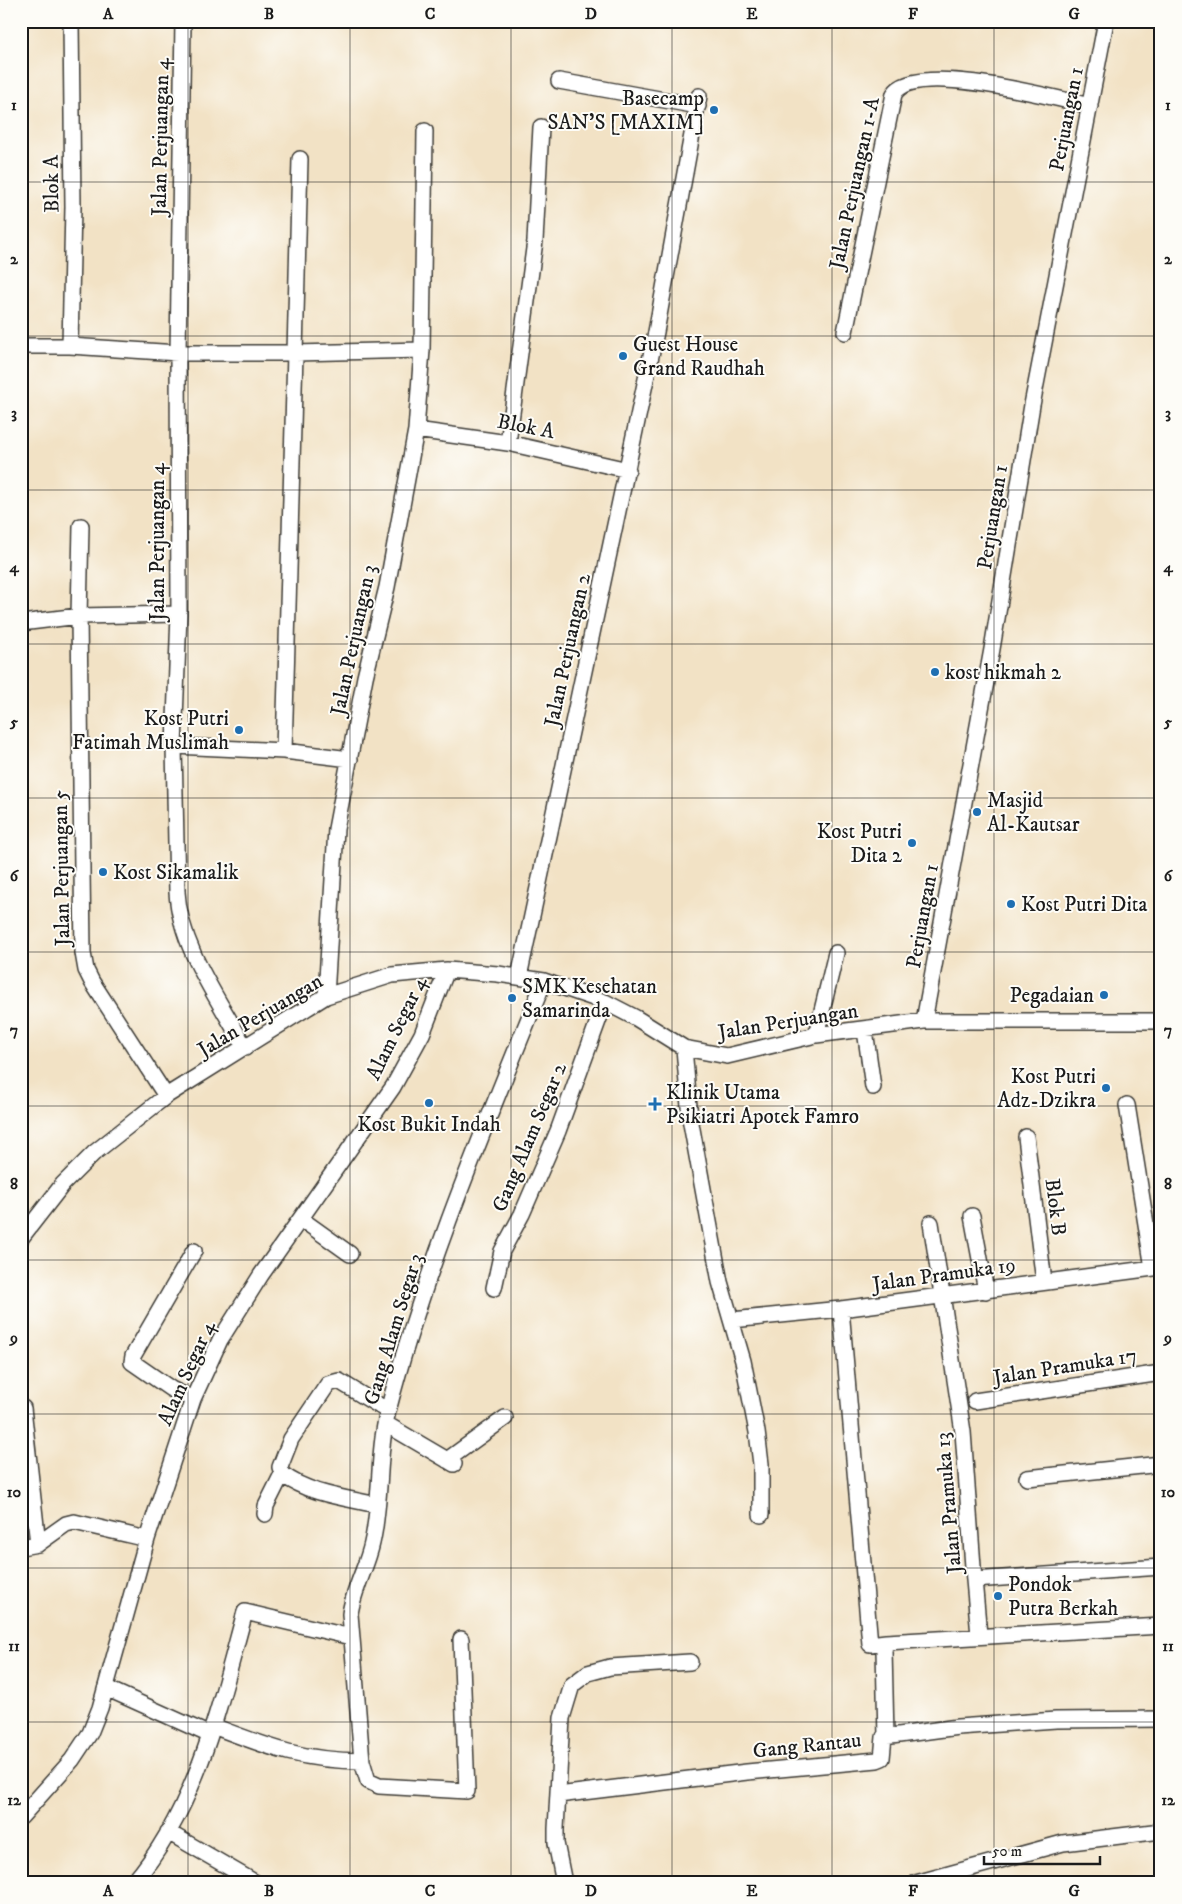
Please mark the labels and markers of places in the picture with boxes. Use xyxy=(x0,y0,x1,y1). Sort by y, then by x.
place label: Basecamp SAN'S [MAXIM] xyxy=(547,86,704,136)
marker: Basecamp SAN'S [MAXIM] xyxy=(708,104,720,116)
place label: Guest House Grand Raudhah xyxy=(633,332,765,382)
marker: Guest House Grand Raudhah xyxy=(617,350,629,362)
place label: kost hikmah 2 xyxy=(945,660,1062,686)
marker: kost hikmah 2 xyxy=(929,666,941,678)
place label: Kost Putri Fatimah Muslimah xyxy=(72,706,229,756)
marker: Kost Putri Fatimah Muslimah xyxy=(233,724,245,736)
place label: Masjid Al-Kautsar xyxy=(987,788,1080,838)
marker: Masjid Al-Kautsar xyxy=(971,806,983,818)
place label: Kost Putri Dita 2 xyxy=(817,819,903,869)
marker: Kost Putri Dita 2 xyxy=(906,837,918,849)
place label: Kost Sikamalik xyxy=(113,860,239,886)
marker: Kost Sikamalik xyxy=(97,866,109,878)
place label: Kost Putri Dita xyxy=(1021,892,1147,918)
marker: Kost Putri Dita xyxy=(1005,898,1017,910)
place label: SMK Kesehatan Samarinda xyxy=(522,974,657,1024)
place label: Pegadaian xyxy=(1010,983,1094,1009)
marker: Pegadaian xyxy=(1098,989,1110,1001)
marker: SMK Kesehatan Samarinda xyxy=(506,992,518,1004)
place label: Kost Putri Adz-Dzikra xyxy=(997,1064,1096,1114)
place label: Klinik Utama Psikiatri Apotek Famro xyxy=(666,1080,859,1130)
marker: Kost Putri Adz-Dzikra xyxy=(1100,1082,1112,1094)
marker: Kost Bukit Indah xyxy=(423,1097,435,1109)
marker: Klinik Utama Psikiatri Apotek Famro xyxy=(648,1097,662,1111)
place label: Kost Bukit Indah xyxy=(357,1112,501,1138)
place label: Pondok Putra Berkah xyxy=(1008,1572,1118,1622)
marker: Pondok Putra Berkah xyxy=(992,1590,1004,1602)

